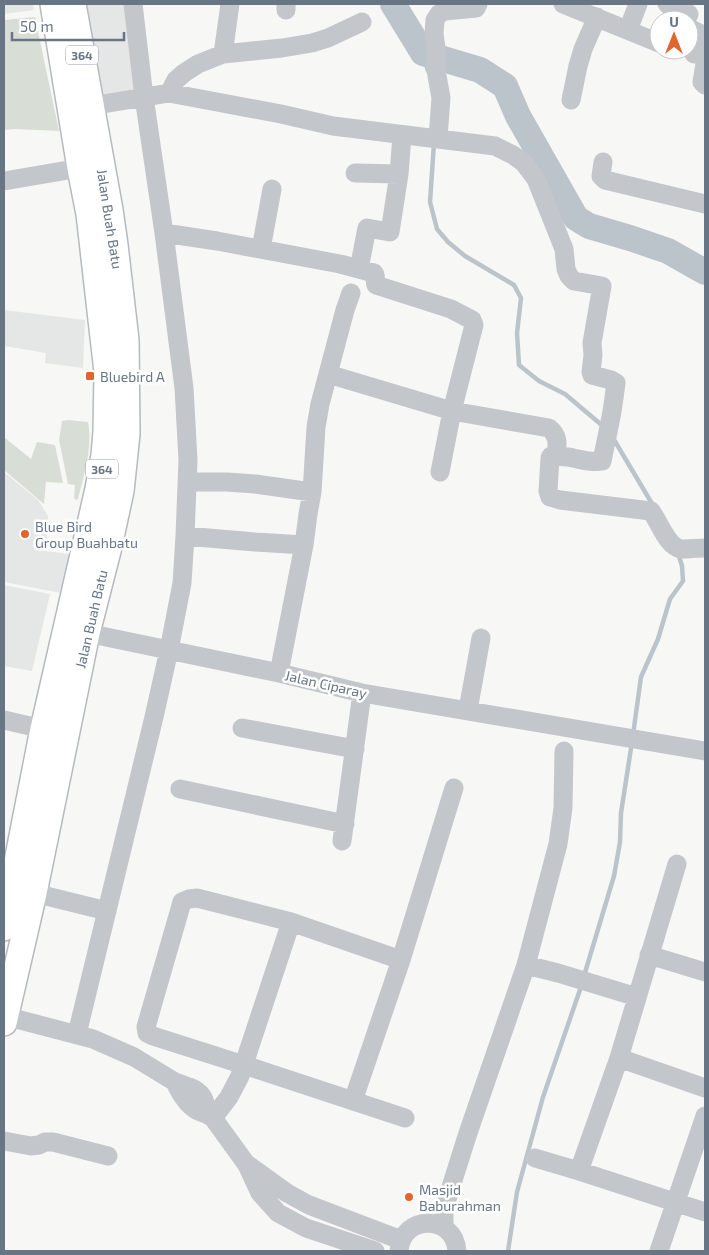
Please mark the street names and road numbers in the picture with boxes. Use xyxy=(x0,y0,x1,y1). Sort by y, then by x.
road number: 364 xyxy=(66,46,98,64)
street label: Jalan Buah Batu xyxy=(94,168,126,270)
road number: 364 xyxy=(86,459,118,478)
street label: Jalan Buah Batu xyxy=(71,568,111,670)
street label: Jalan Ciparay xyxy=(283,666,369,702)

